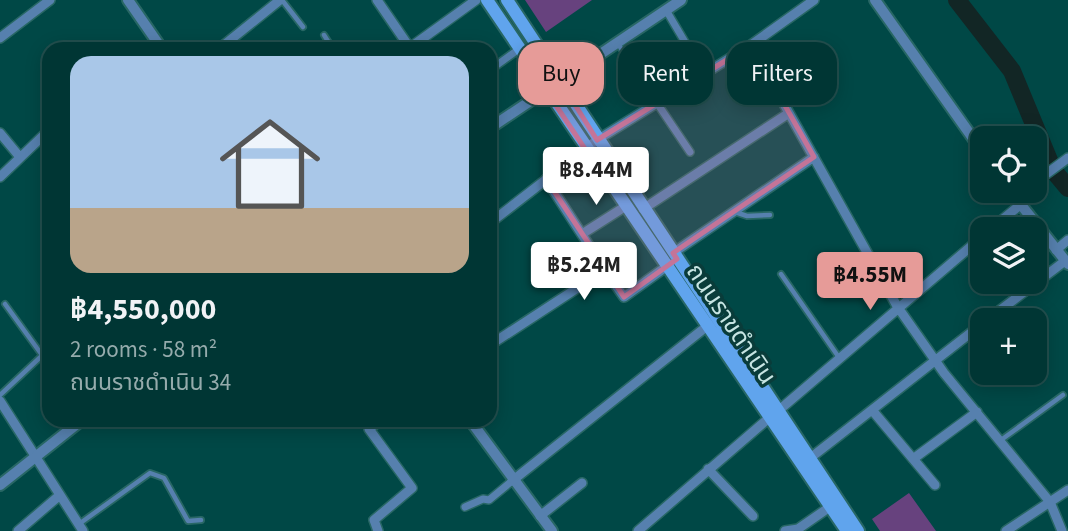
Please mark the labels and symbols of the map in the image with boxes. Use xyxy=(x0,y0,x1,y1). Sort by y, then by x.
pin: ฿8.44M xyxy=(539,148,653,207)
pin: ฿5.24M xyxy=(527,243,641,302)
pin: ฿4.55M xyxy=(813,252,927,312)
street label: ถนนราขดำเนิน xyxy=(678,256,784,392)

